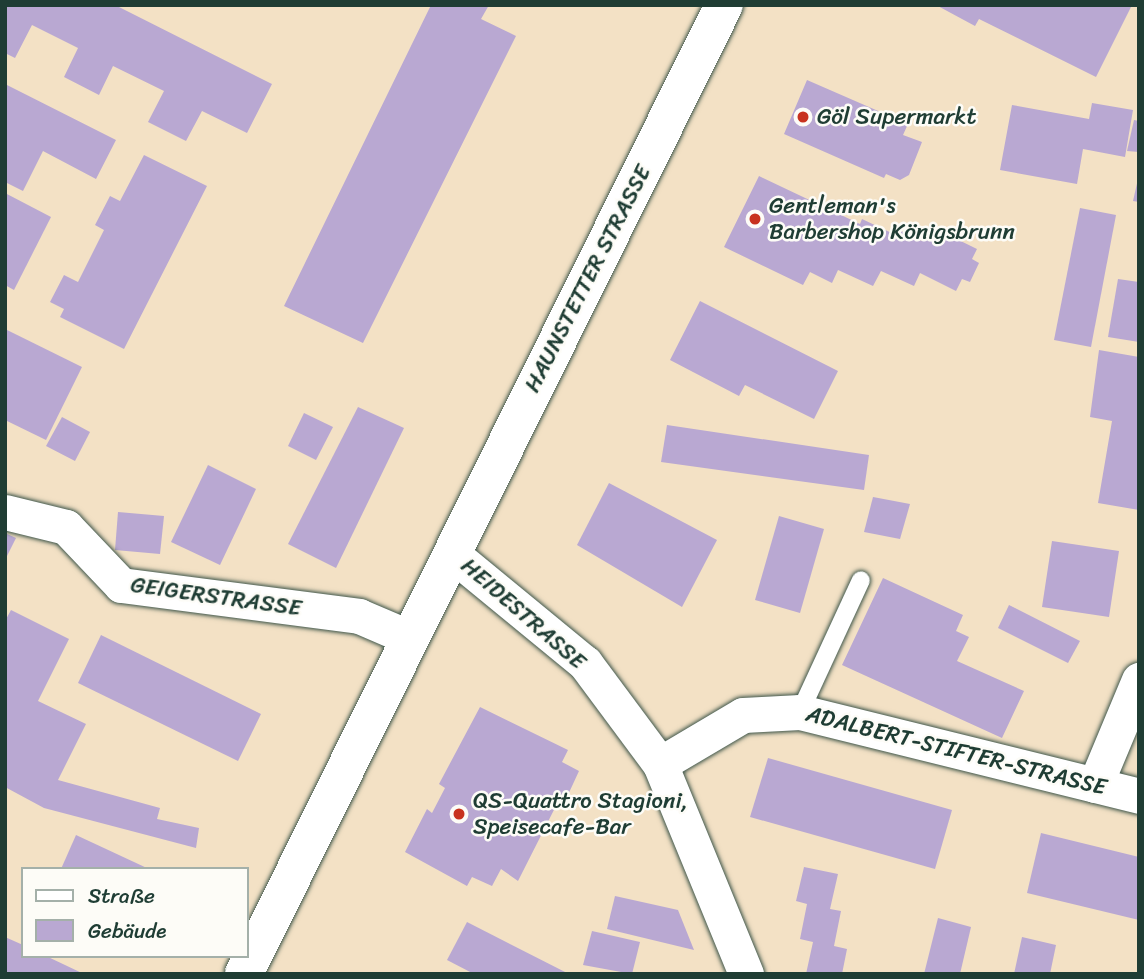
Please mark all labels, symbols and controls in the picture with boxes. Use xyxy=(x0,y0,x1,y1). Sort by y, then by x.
place label: Göl Supermarkt xyxy=(817,103,976,131)
marker: Göl Supermarkt xyxy=(795,109,811,125)
street label: HAUNSTETTER STRASSE xyxy=(518,160,658,398)
place label: Gentleman's Barbershop Königsbrunn xyxy=(769,192,1015,246)
marker: Gentleman's Barbershop Königsbrunn xyxy=(747,211,763,227)
street label: HEIDESTRASSE xyxy=(455,552,591,676)
street label: GEIGERSTRASSE xyxy=(129,571,303,623)
street label: ADALBERT-STIFTER-STRASSE xyxy=(803,700,1109,802)
place label: QS-Quattro Stagioni, Speisecafe-Bar xyxy=(473,787,688,841)
marker: QS-Quattro Stagioni, Speisecafe-Bar xyxy=(451,806,467,822)
legend xyxy=(21,867,248,958)
text: Straße xyxy=(88,877,155,915)
text: Gebäude xyxy=(88,912,166,950)

